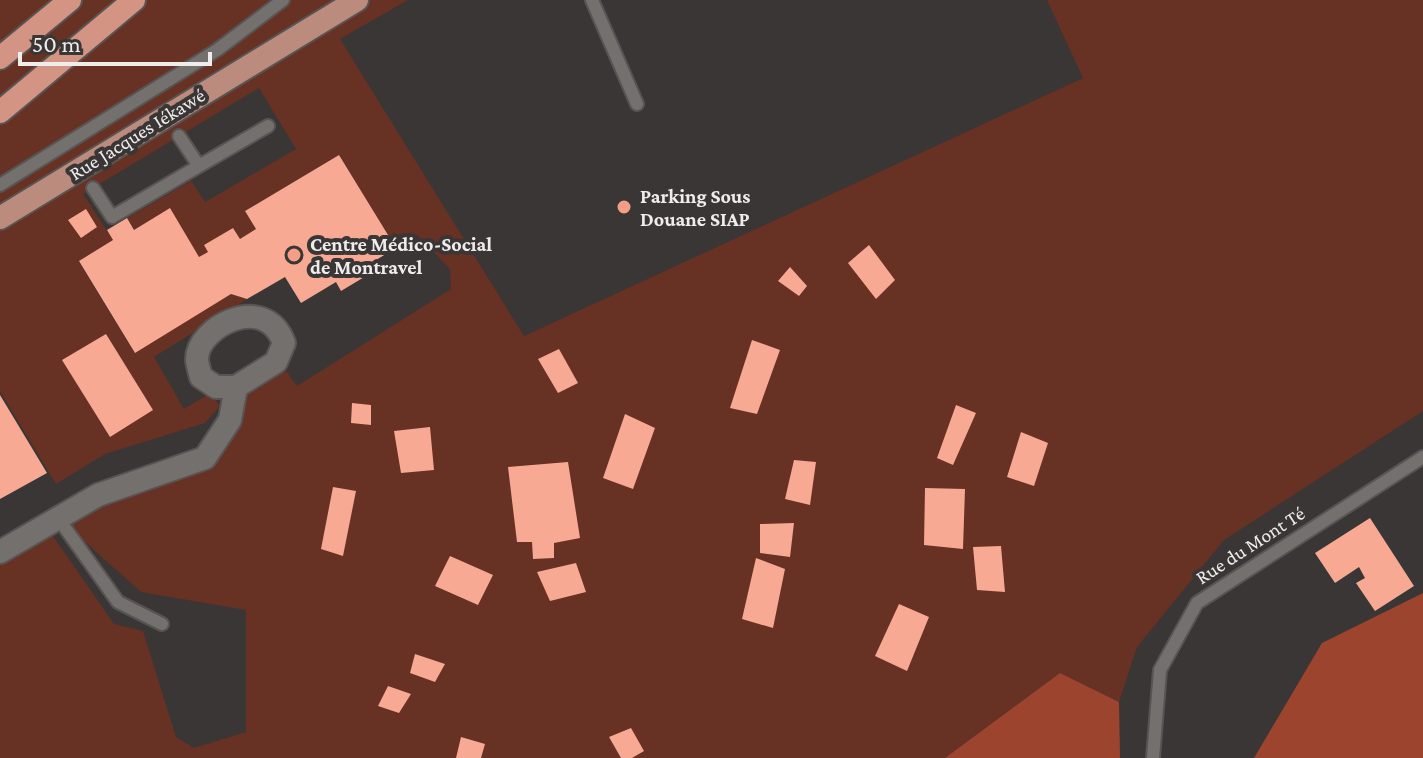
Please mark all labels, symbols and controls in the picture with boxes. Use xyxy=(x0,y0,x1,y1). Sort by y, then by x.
scale bar xyxy=(20,16,210,66)
text: 50 m xyxy=(32,30,81,57)
street label: Rue Jacques Iékawé xyxy=(65,83,209,185)
place label: Parking Sous Douane SIAP xyxy=(640,185,750,230)
marker: Parking Sous Douane SIAP xyxy=(615,198,633,216)
place label: Centre Médico-Social de Montravel xyxy=(310,233,492,278)
marker: Centre Médico-Social de Montravel xyxy=(285,246,303,264)
street label: Rue du Mont Té xyxy=(1191,502,1309,588)

